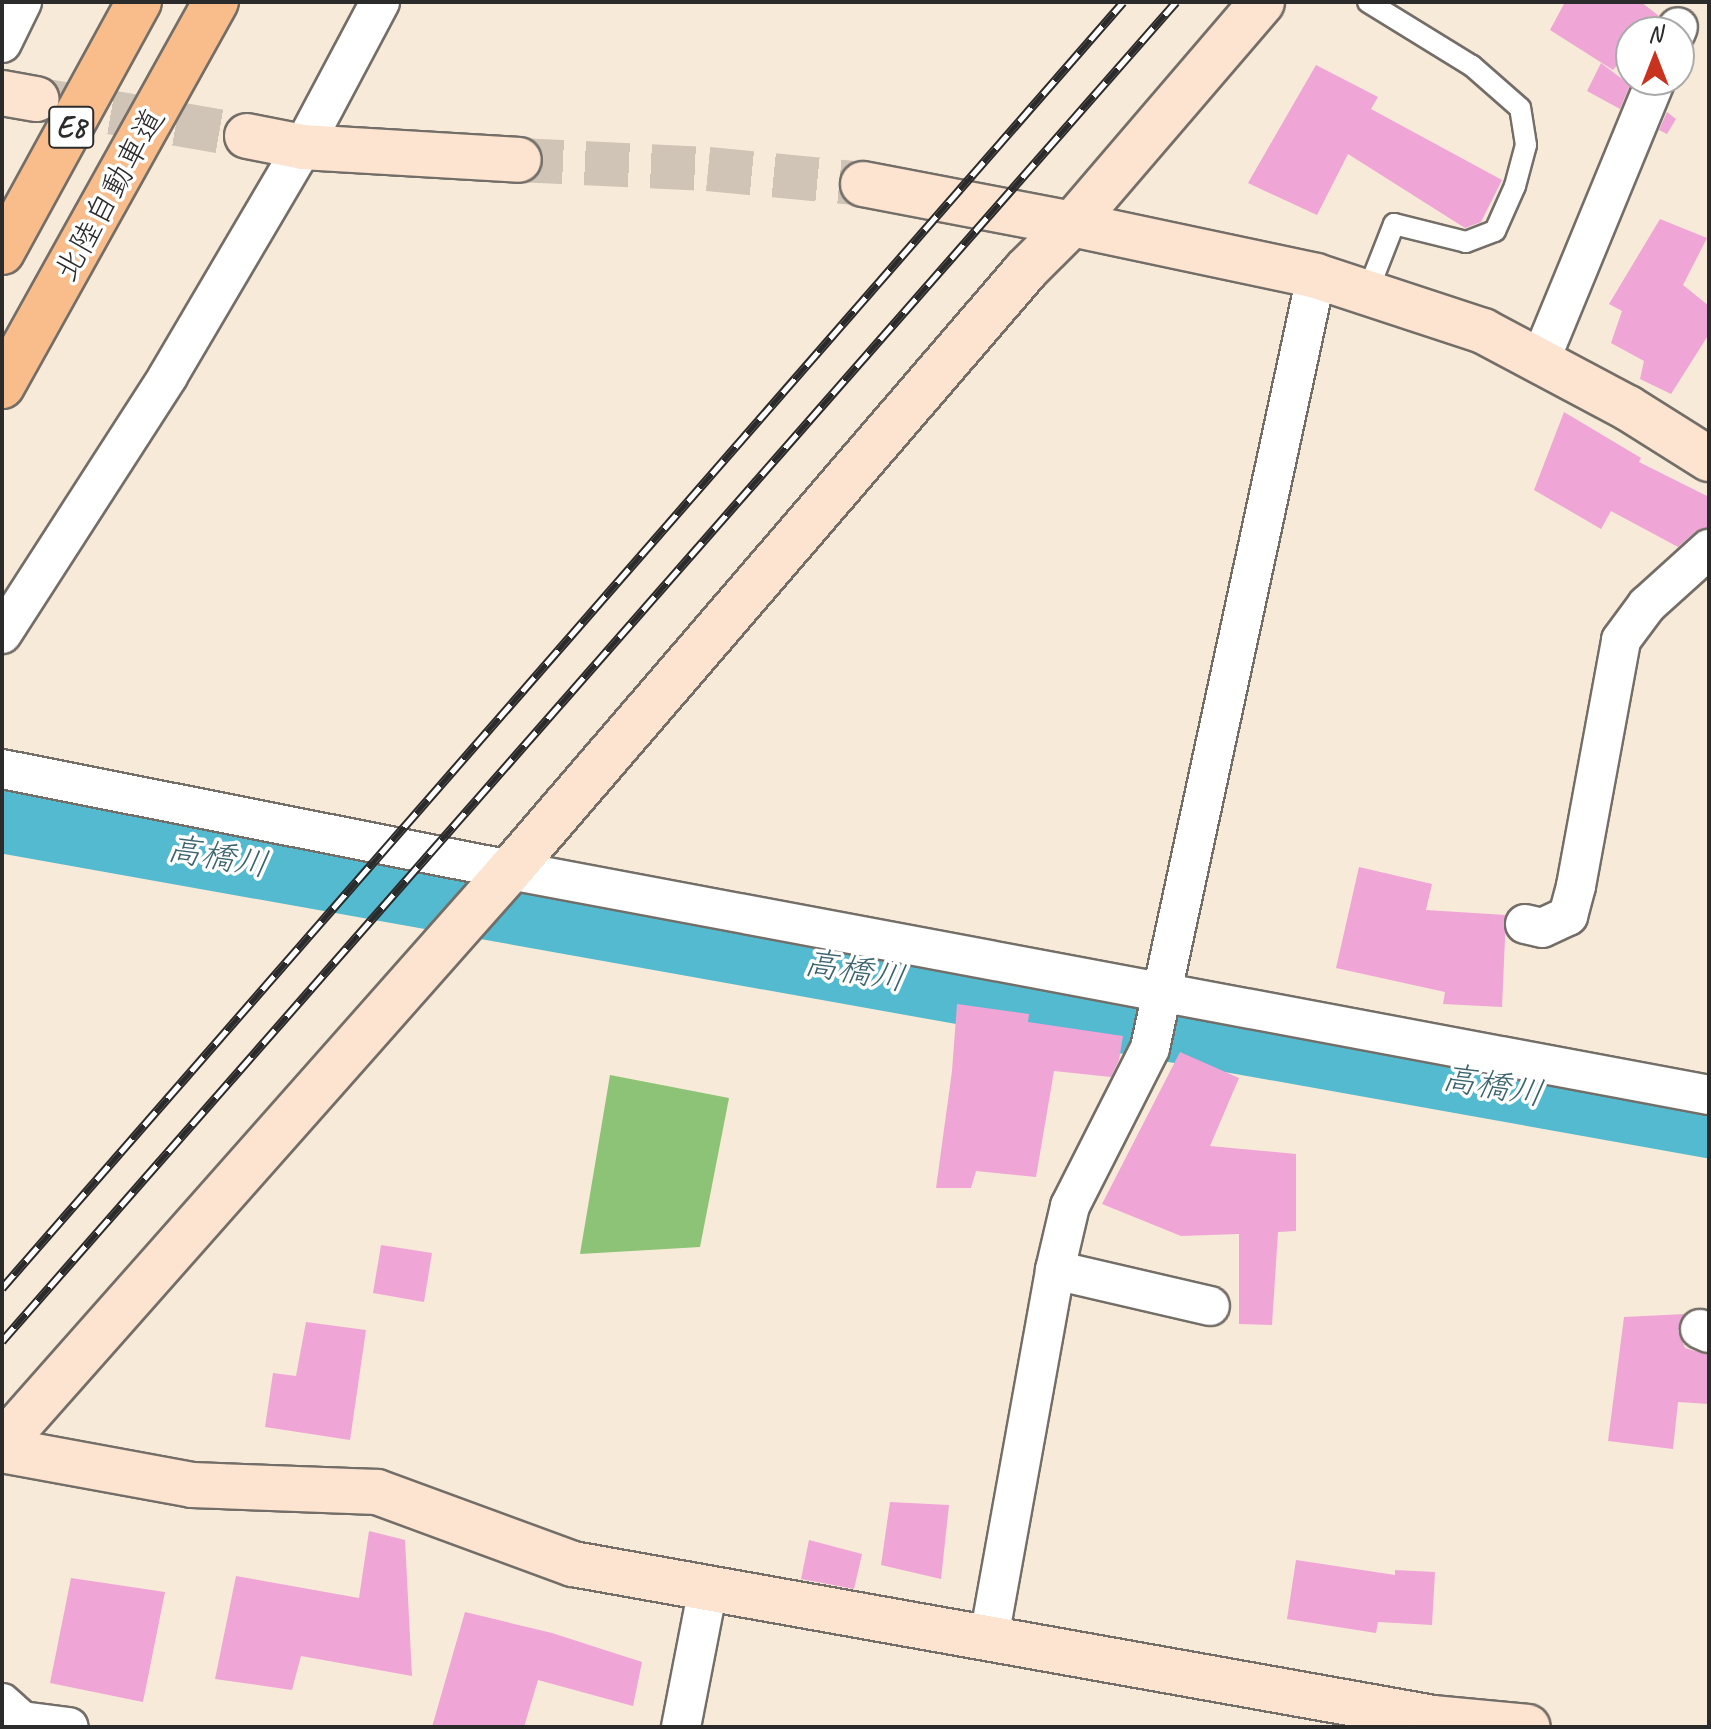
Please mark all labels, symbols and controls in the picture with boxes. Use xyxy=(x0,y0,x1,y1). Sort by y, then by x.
north arrow xyxy=(1615,16,1695,96)
text: N xyxy=(1648,20,1662,48)
road number: E8 xyxy=(47,101,95,153)
street label: 北陸自動車道 xyxy=(47,102,173,288)
water label: 高橋川 xyxy=(164,827,272,885)
water label: 高橋川 xyxy=(801,941,909,999)
water label: 高橋川 xyxy=(1439,1056,1547,1114)

